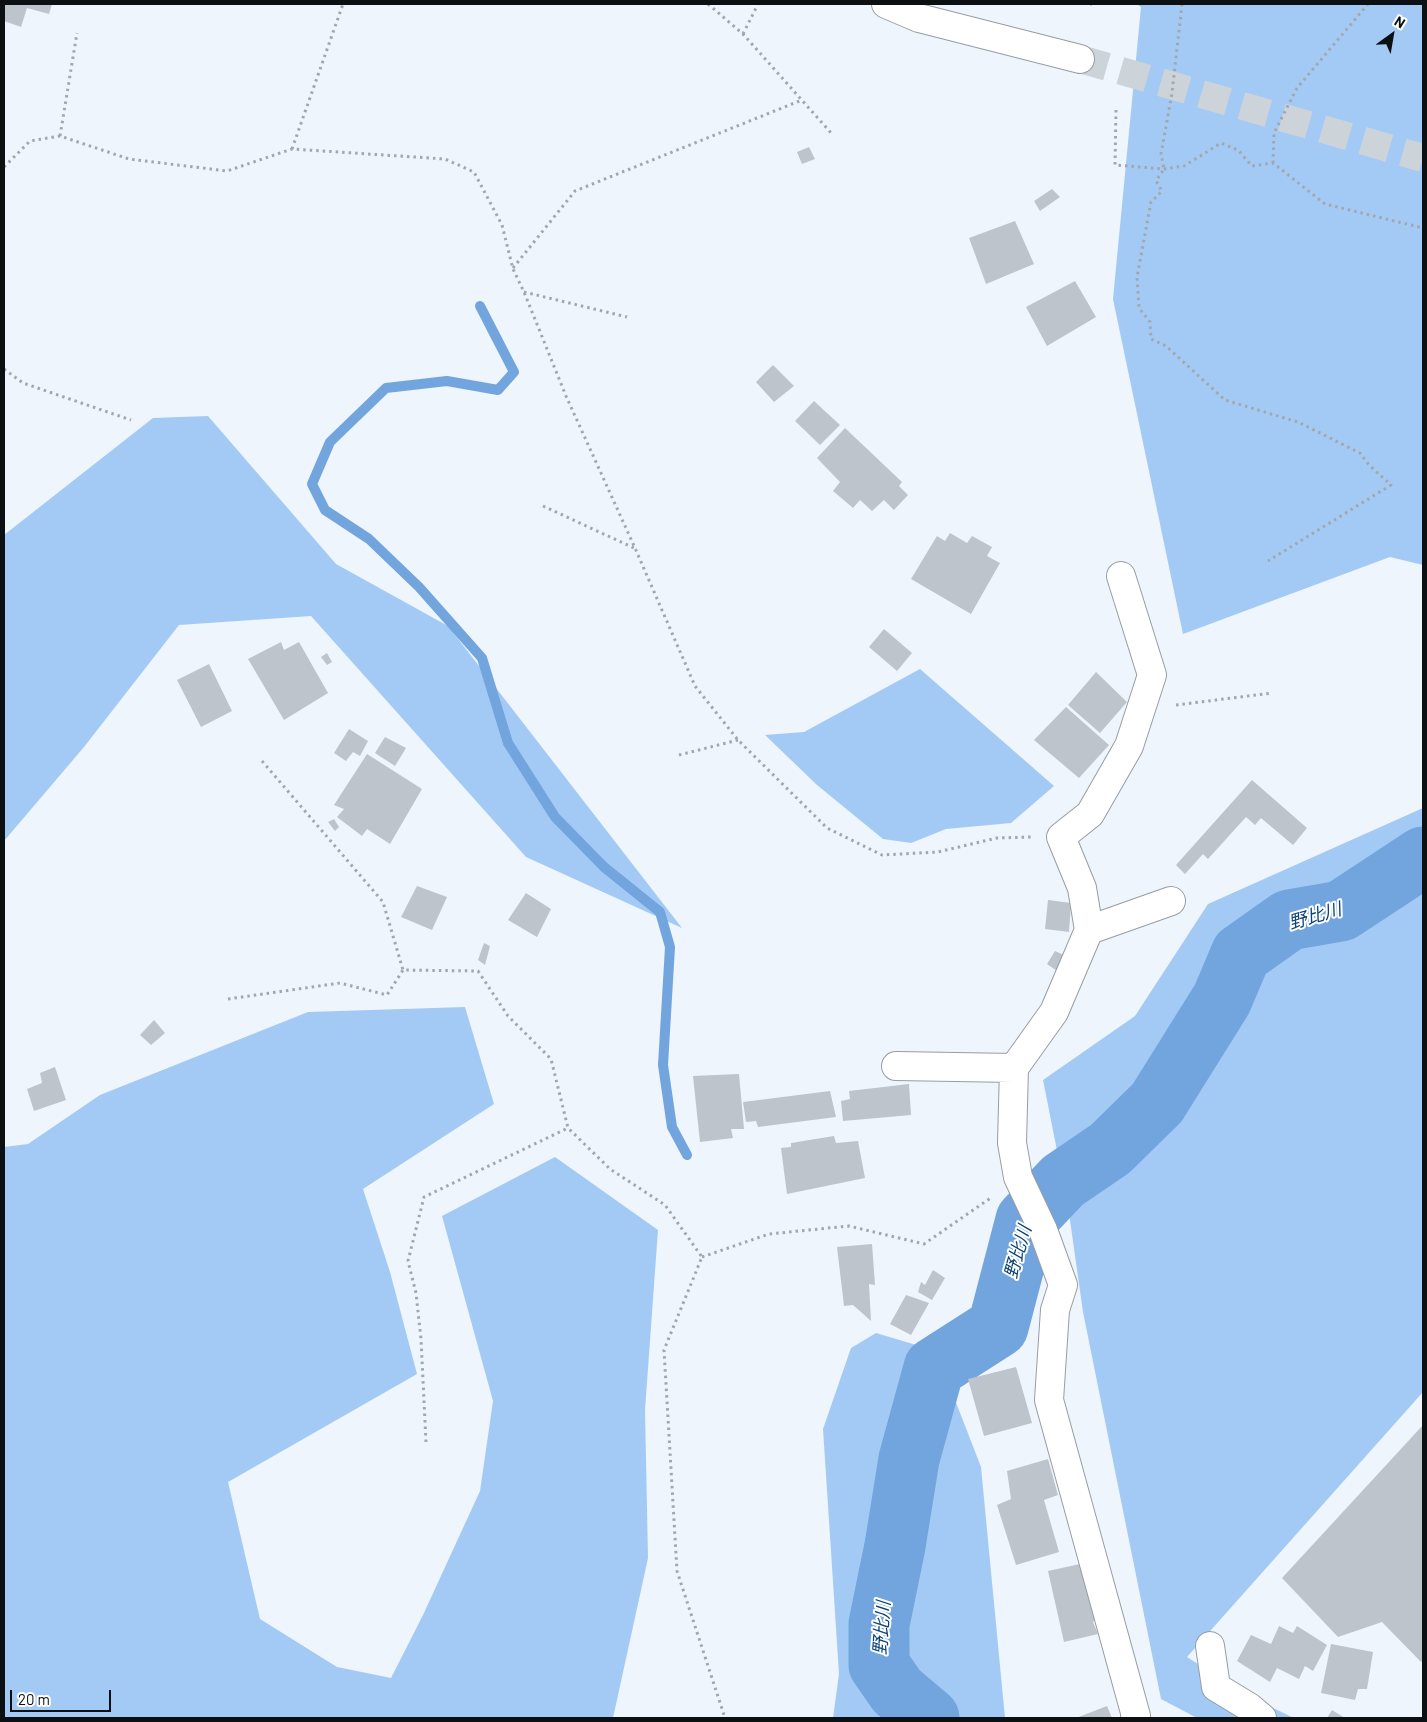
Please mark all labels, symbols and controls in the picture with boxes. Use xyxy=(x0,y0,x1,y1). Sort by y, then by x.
north arrow xyxy=(1367,10,1417,60)
text: N xyxy=(1392,12,1409,32)
water label: 野比川 xyxy=(1286,898,1344,934)
water label: 野比川 xyxy=(1000,1223,1036,1281)
water label: 野比川 xyxy=(869,1600,895,1656)
scale bar xyxy=(12,1680,114,1712)
text: 20 m xyxy=(18,1690,50,1708)

